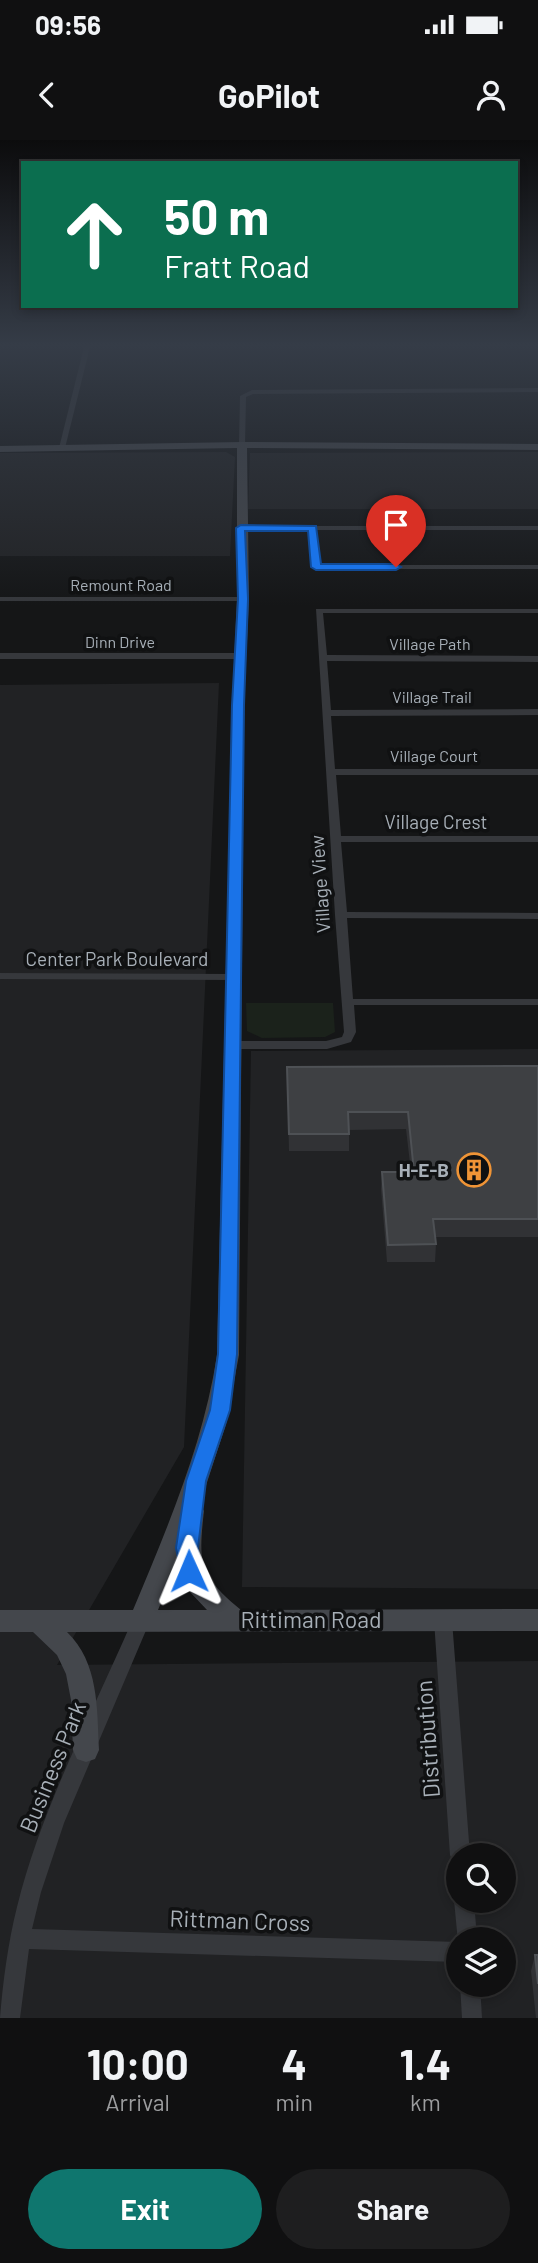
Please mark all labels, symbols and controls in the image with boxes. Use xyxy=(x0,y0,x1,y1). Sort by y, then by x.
text: 09:56 xyxy=(35,9,101,40)
icon: back xyxy=(28,76,66,114)
text: GoPilot xyxy=(218,76,320,114)
icon: person xyxy=(472,76,510,114)
text: 50 m xyxy=(164,186,269,245)
icon: ahead xyxy=(49,189,140,280)
text: Fratt Road xyxy=(164,246,310,284)
pin xyxy=(366,495,426,567)
icon: arrive xyxy=(377,506,415,544)
street label: Remount Road xyxy=(70,575,172,594)
street label: Dinn Drive xyxy=(85,632,155,651)
street label: Village Path xyxy=(389,634,471,653)
street label: Village Trail xyxy=(392,687,472,706)
street label: Village Court xyxy=(390,746,478,765)
street label: Village Crest xyxy=(385,810,487,833)
street label: Village View xyxy=(305,834,334,934)
street label: Center Park Boulevard xyxy=(26,947,208,970)
building icon: H-E-B xyxy=(455,1151,493,1189)
place label: H-E-B xyxy=(399,1158,449,1181)
position arrow xyxy=(152,1534,226,1608)
street label: Rittiman Road xyxy=(240,1605,382,1633)
street label: Distribution xyxy=(409,1679,445,1799)
street label: Business Park xyxy=(13,1697,91,1836)
map controls xyxy=(446,1843,516,1997)
button: search xyxy=(446,1843,516,1913)
street label: Rittman Cross xyxy=(169,1904,311,1936)
button: layers xyxy=(446,1927,516,1997)
text: 10:00 xyxy=(87,2038,189,2088)
text: 4 xyxy=(281,2038,307,2088)
text: 1.4 xyxy=(400,2038,451,2088)
text: Arrival xyxy=(106,2088,170,2116)
text: min xyxy=(276,2088,313,2116)
text: km xyxy=(410,2088,441,2116)
button: Exit xyxy=(28,2169,262,2249)
button: Share xyxy=(276,2169,510,2249)

